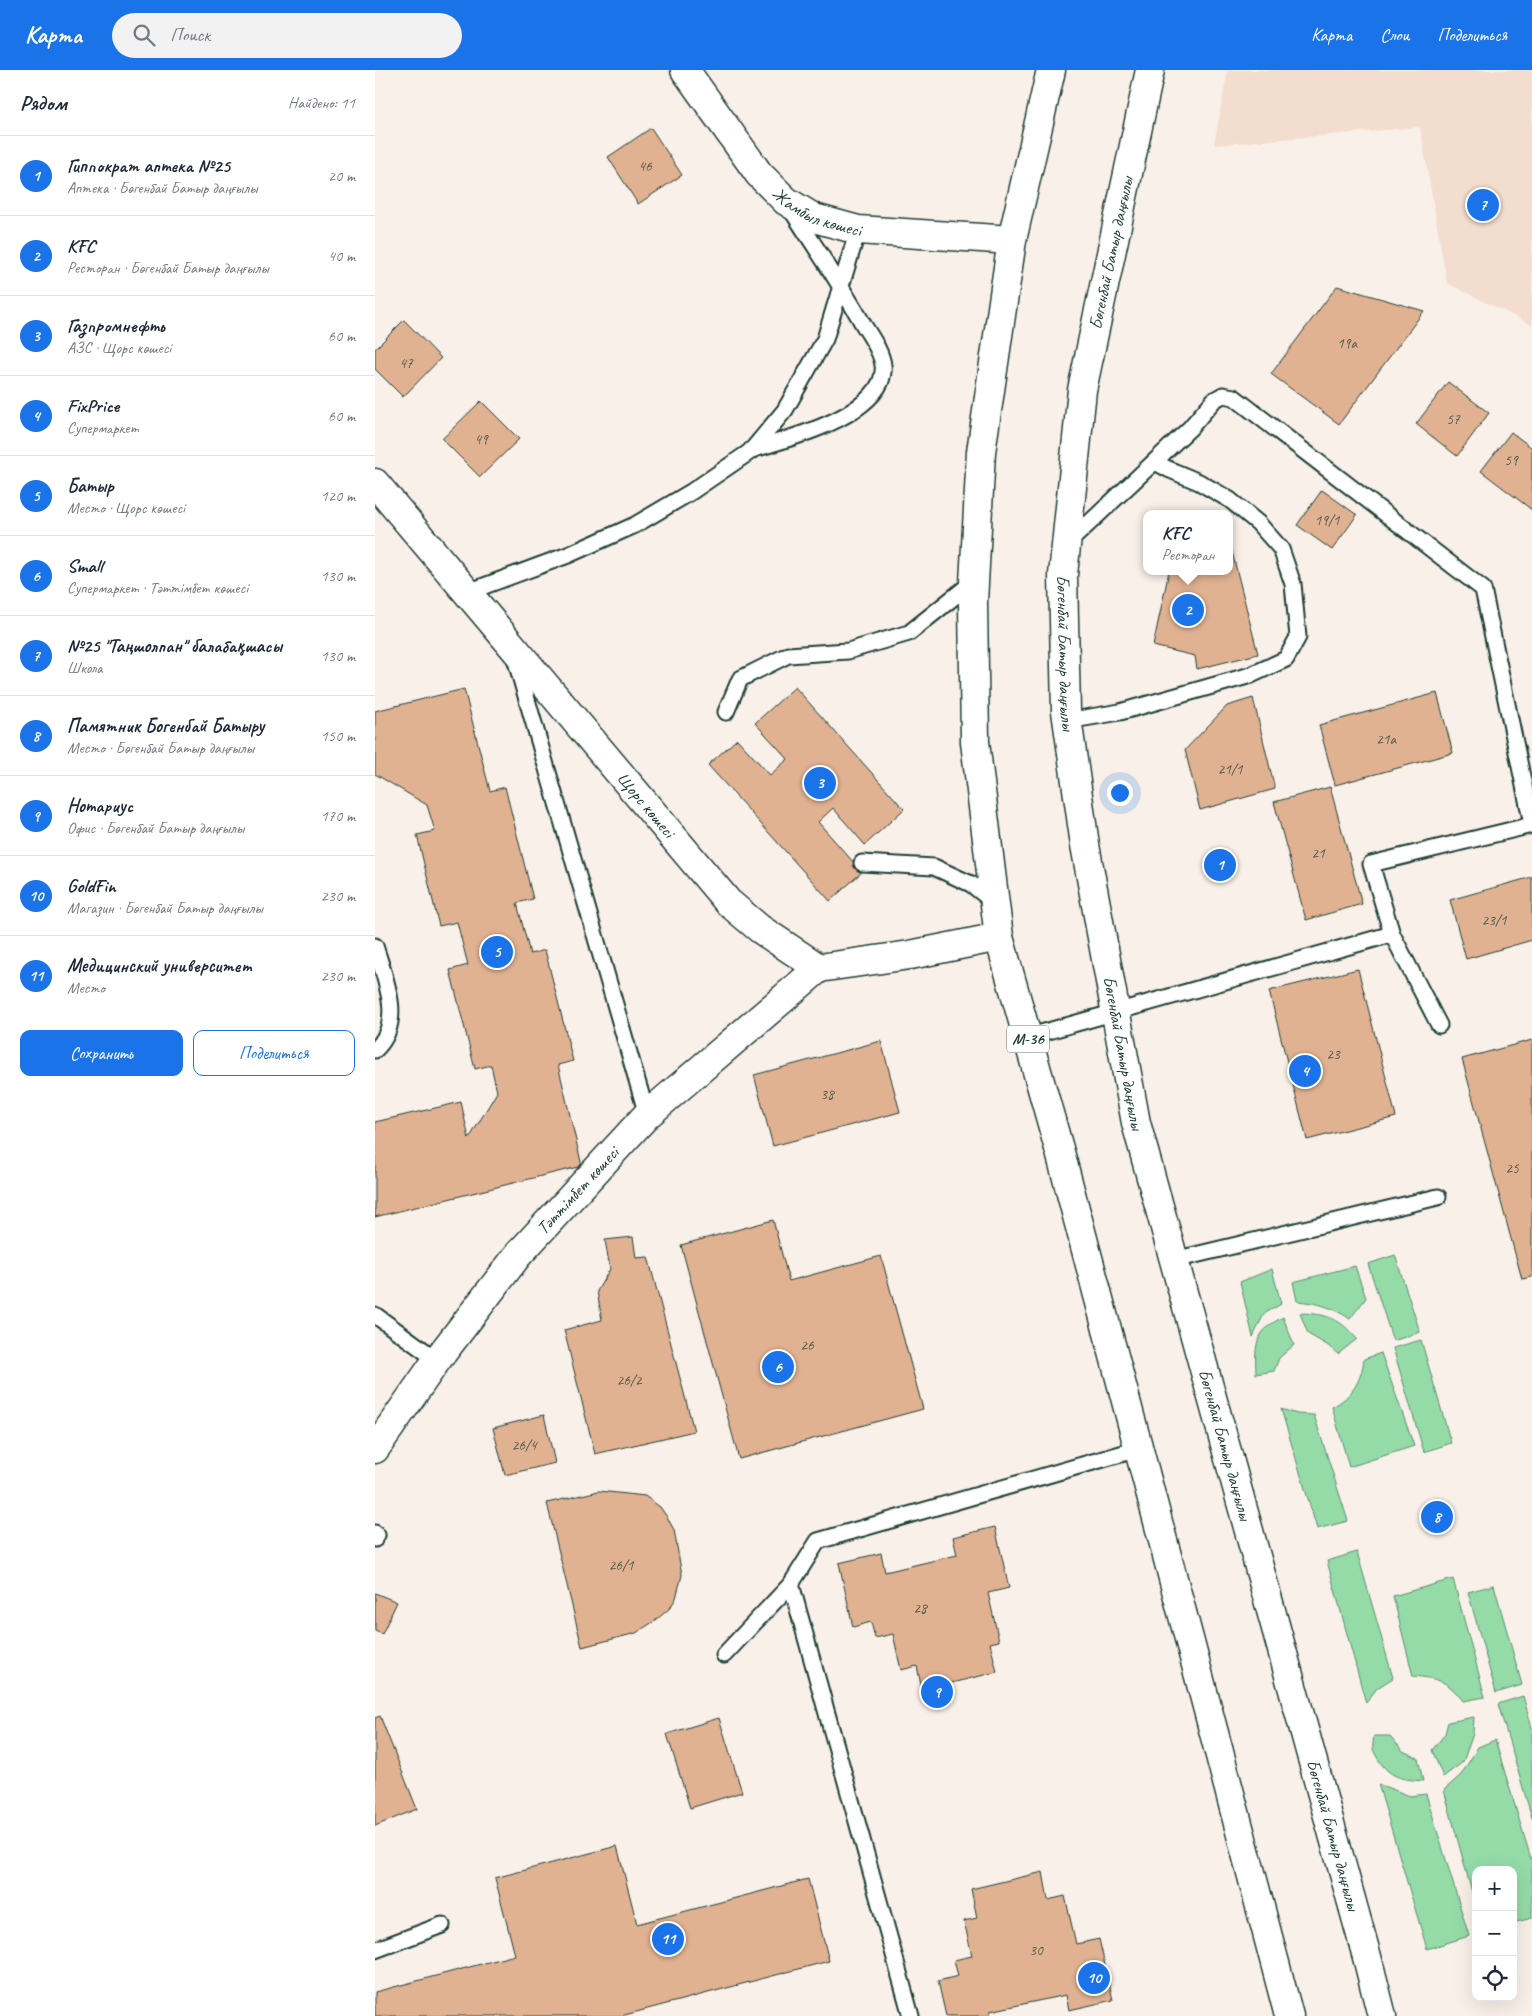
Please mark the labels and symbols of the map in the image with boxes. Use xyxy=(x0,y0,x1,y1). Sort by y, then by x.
house number: 46 xyxy=(638,157,653,176)
street label: Бөгенбай Батыр даңғылы xyxy=(1084,173,1138,331)
street label: Жамбыл көшесі xyxy=(768,183,864,241)
pin: 7 xyxy=(1467,186,1499,224)
house number: 19а xyxy=(1337,334,1358,353)
house number: 47 xyxy=(399,354,414,373)
house number: 57 xyxy=(1446,410,1461,429)
house number: 49 xyxy=(474,430,489,449)
house number: 59 xyxy=(1504,451,1519,470)
house number: 19/1 xyxy=(1314,511,1341,530)
street label: Бөгенбай Батыр даңғылы xyxy=(1052,575,1080,734)
pin: 2 xyxy=(1172,591,1204,629)
house number: 21а xyxy=(1376,730,1397,749)
house number: 21/1 xyxy=(1217,760,1244,779)
pin: 3 xyxy=(804,764,836,802)
street label: Щорс көшесі xyxy=(613,768,682,844)
your location xyxy=(1107,780,1133,806)
house number: 21 xyxy=(1311,844,1326,863)
pin: 1 xyxy=(1204,846,1236,884)
house number: 23/1 xyxy=(1481,911,1508,930)
pin: 5 xyxy=(481,933,513,971)
street label: Бөгенбай Батыр даңғылы xyxy=(1098,974,1149,1134)
road number: M-36 xyxy=(1007,1026,1049,1052)
house number: 23 xyxy=(1326,1045,1341,1064)
pin: 4 xyxy=(1289,1052,1321,1090)
house number: 38 xyxy=(820,1085,835,1104)
street label: Тәттімбет көшесі xyxy=(532,1140,625,1239)
house number: 25 xyxy=(1505,1159,1520,1178)
house number: 26 xyxy=(800,1336,815,1355)
pin: 6 xyxy=(762,1348,794,1386)
street label: Бөгенбай Батыр даңғылы xyxy=(1194,1367,1257,1524)
house number: 26/2 xyxy=(616,1371,643,1390)
house number: 26/4 xyxy=(511,1436,538,1455)
pin: 8 xyxy=(1421,1498,1453,1536)
house number: 26/1 xyxy=(608,1556,635,1575)
house number: 28 xyxy=(913,1599,928,1618)
pin: 9 xyxy=(921,1673,953,1711)
street label: Бөгенбай Батыр даңғылы xyxy=(1302,1757,1365,1914)
pin: 11 xyxy=(652,1920,684,1958)
house number: 30 xyxy=(1029,1941,1044,1960)
pin: 10 xyxy=(1078,1959,1110,1997)

